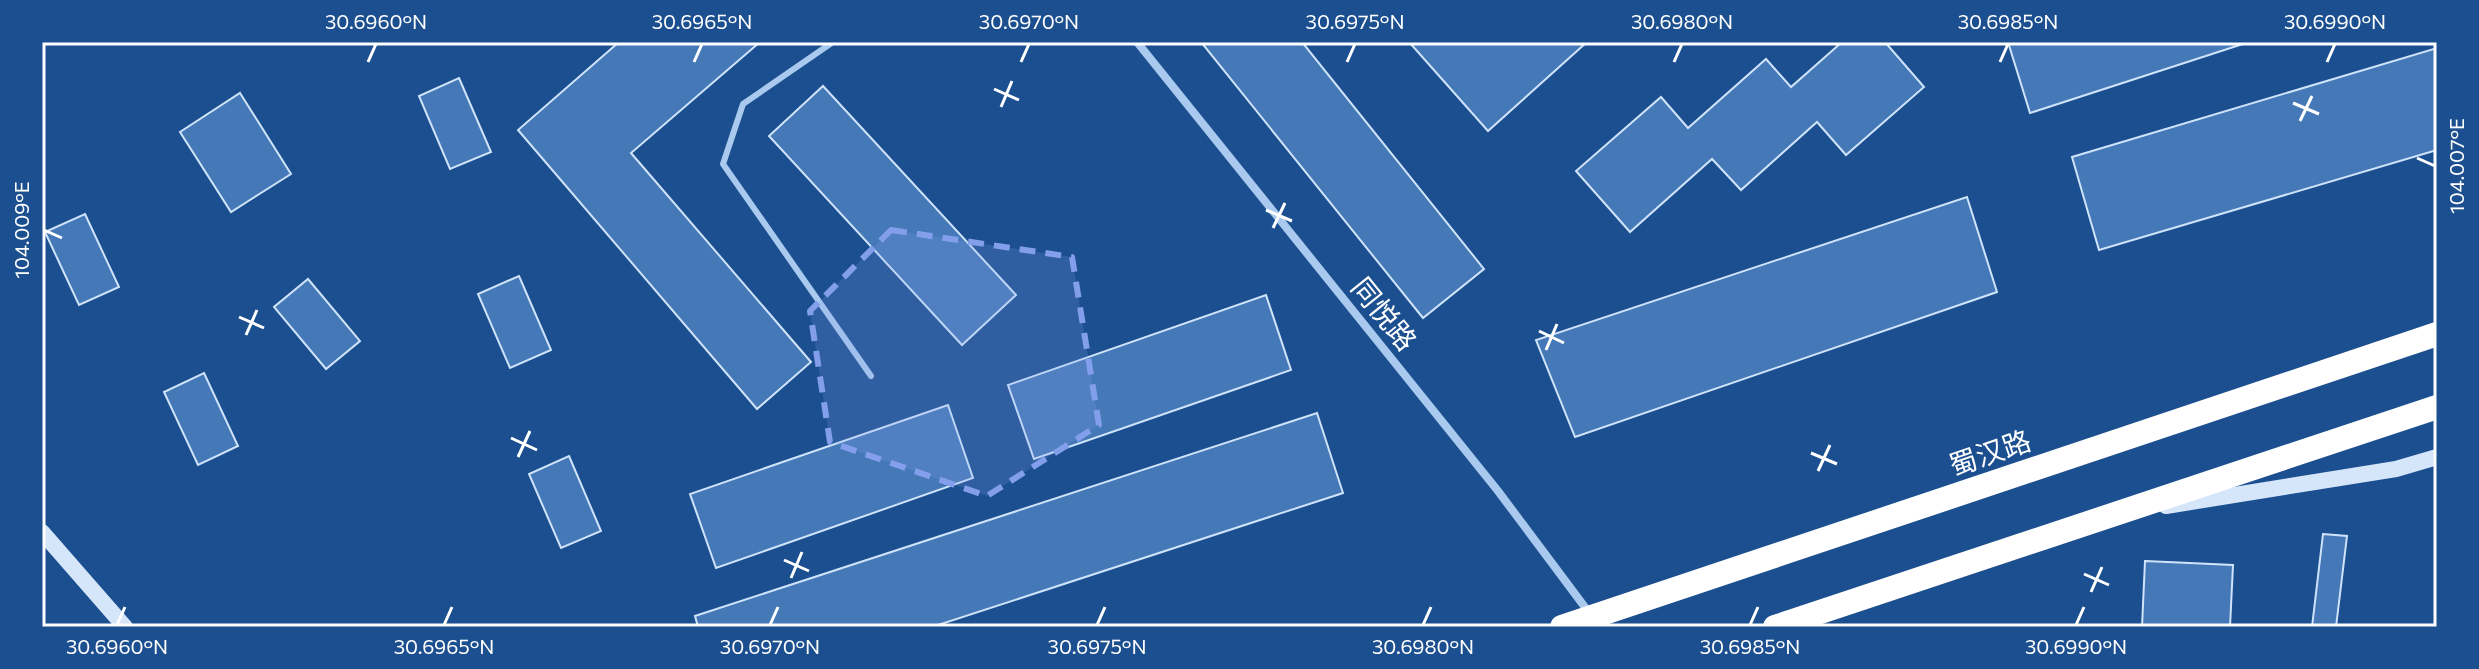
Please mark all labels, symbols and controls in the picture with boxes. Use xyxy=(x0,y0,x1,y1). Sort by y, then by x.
text: 30.6960°N xyxy=(325,9,427,33)
text: 30.6965°N xyxy=(652,9,752,33)
text: 30.6970°N xyxy=(979,9,1079,33)
text: 30.6975°N xyxy=(1306,9,1404,33)
text: 30.6980°N xyxy=(1631,9,1733,33)
text: 30.6985°N xyxy=(1958,9,2058,33)
text: 30.6990°N xyxy=(2284,9,2386,33)
text: 104.007°E xyxy=(2444,118,2468,214)
text: 104.009°E xyxy=(9,181,33,279)
street label: 同悦路 xyxy=(1345,270,1424,357)
street label: 蜀汉路 xyxy=(1944,422,2035,482)
text: 30.6960°N xyxy=(66,634,168,658)
text: 30.6965°N xyxy=(394,634,494,658)
text: 30.6970°N xyxy=(720,634,820,658)
text: 30.6975°N xyxy=(1048,634,1146,658)
text: 30.6980°N xyxy=(1372,634,1474,658)
text: 30.6985°N xyxy=(1700,634,1800,658)
text: 30.6990°N xyxy=(2025,634,2127,658)

